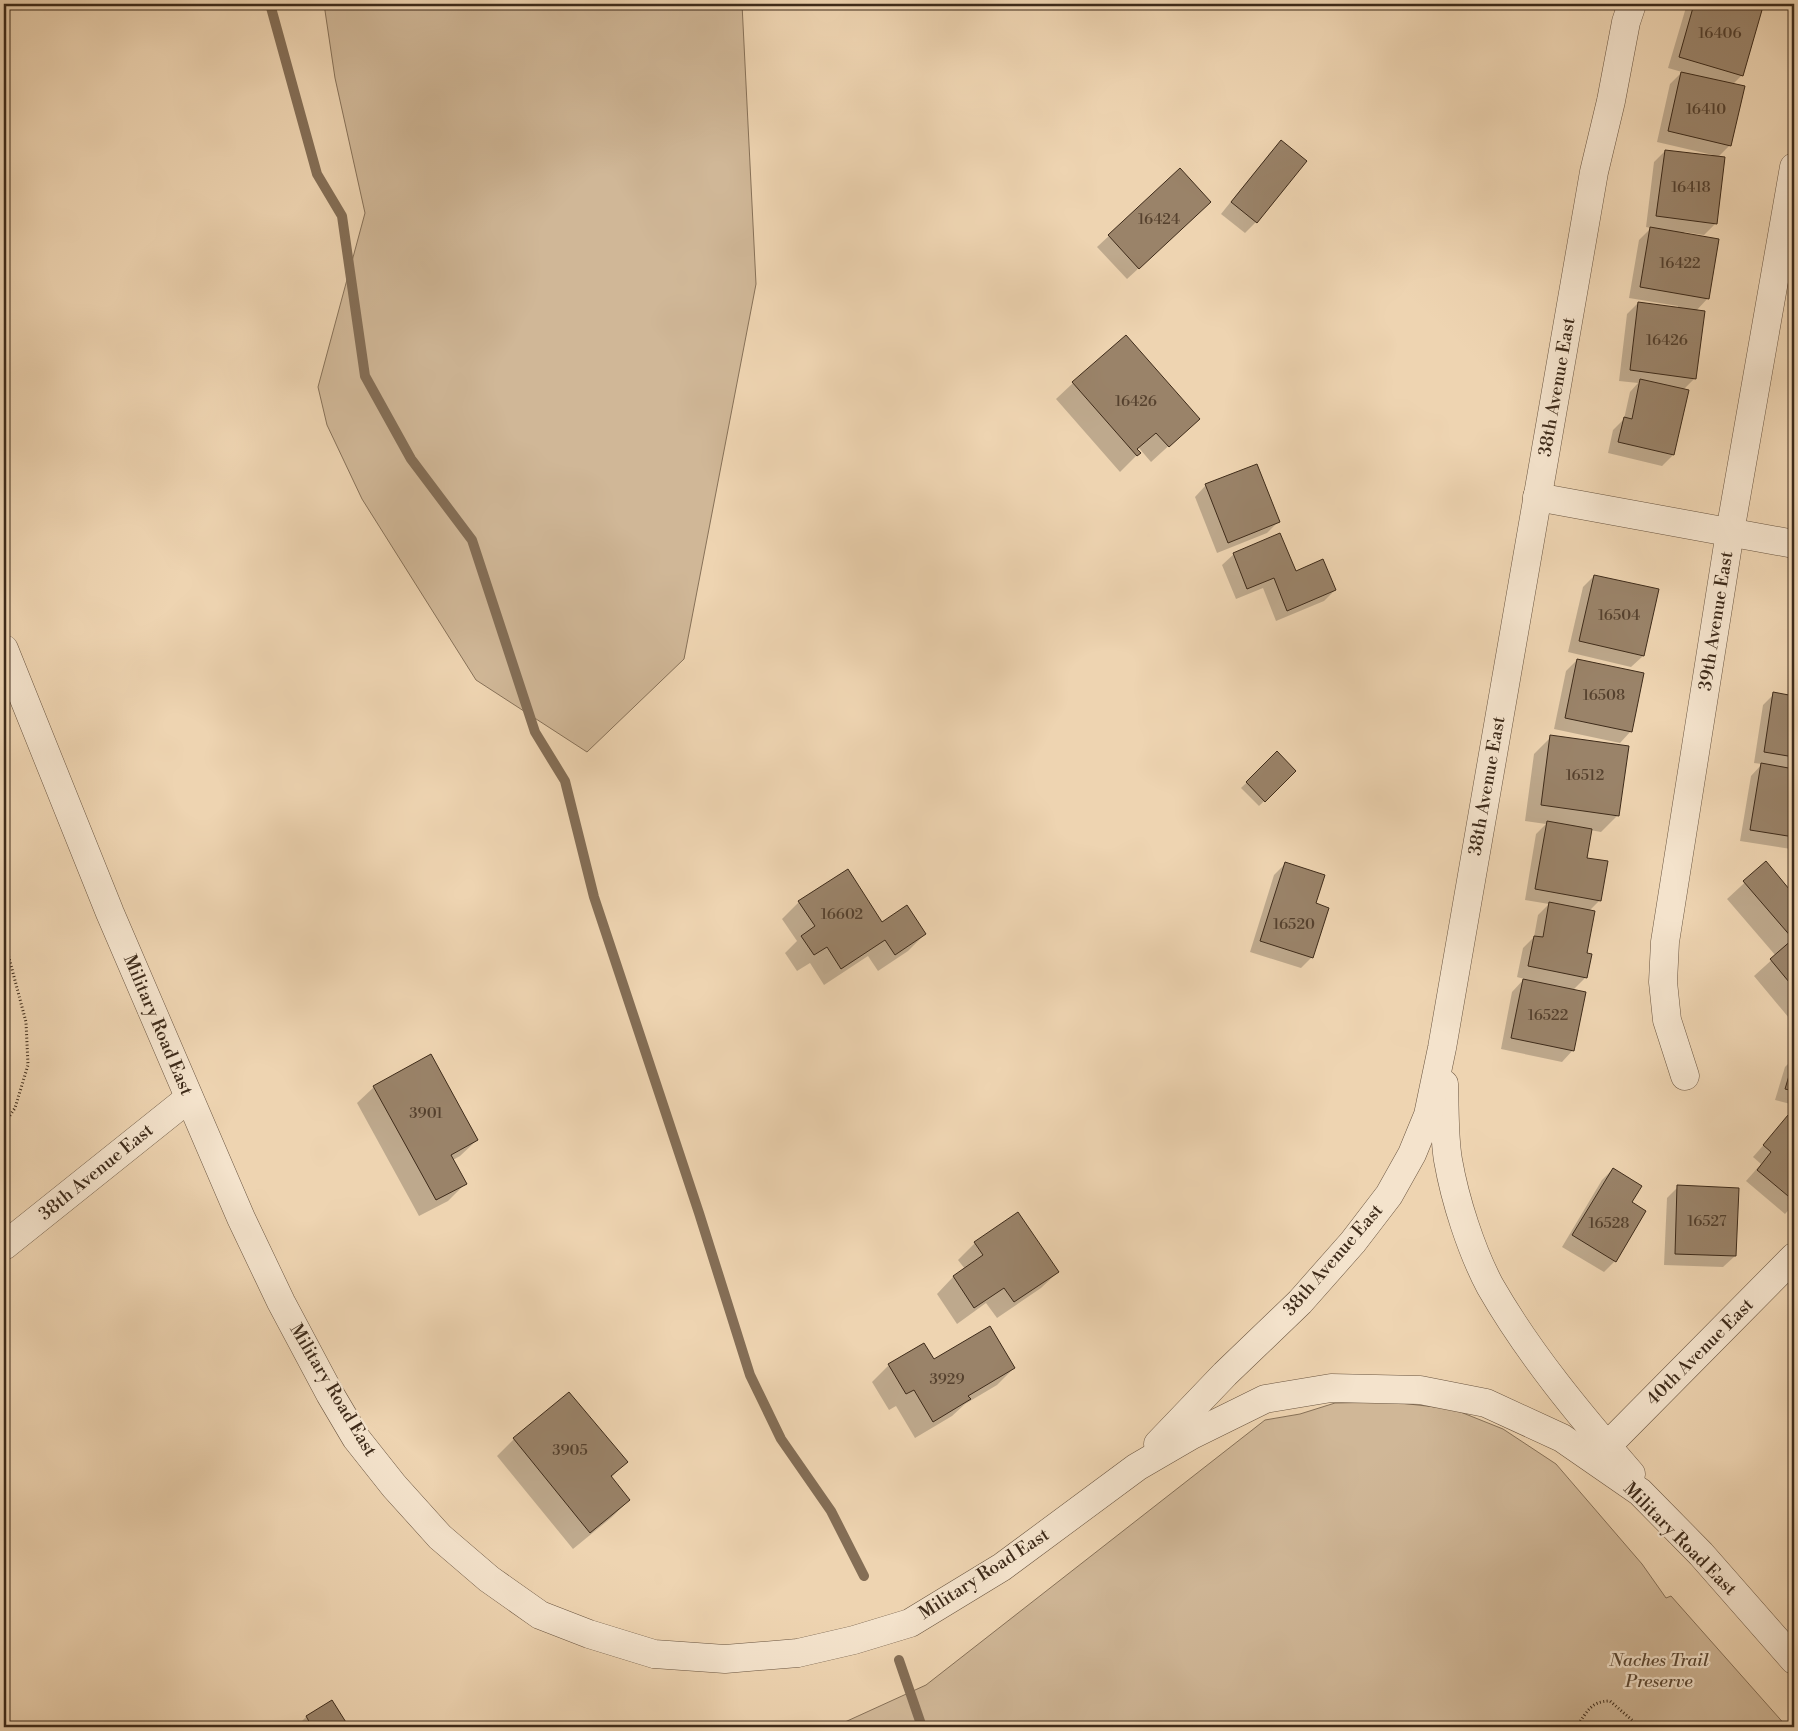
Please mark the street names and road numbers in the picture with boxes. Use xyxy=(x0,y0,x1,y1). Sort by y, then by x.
street label: 38th Avenue East xyxy=(1533,315,1581,458)
street label: 39th Avenue East xyxy=(1694,549,1738,692)
street label: 38th Avenue East xyxy=(1463,714,1511,857)
street label: Military Road East xyxy=(118,951,198,1100)
street label: 38th Avenue East xyxy=(34,1118,159,1225)
street label: 38th Avenue East xyxy=(1278,1199,1388,1321)
street label: 40th Avenue East xyxy=(1641,1293,1759,1411)
street label: Military Road East xyxy=(284,1319,382,1461)
street label: Military Road East xyxy=(1618,1477,1742,1601)
street label: Military Road East xyxy=(914,1523,1054,1625)

